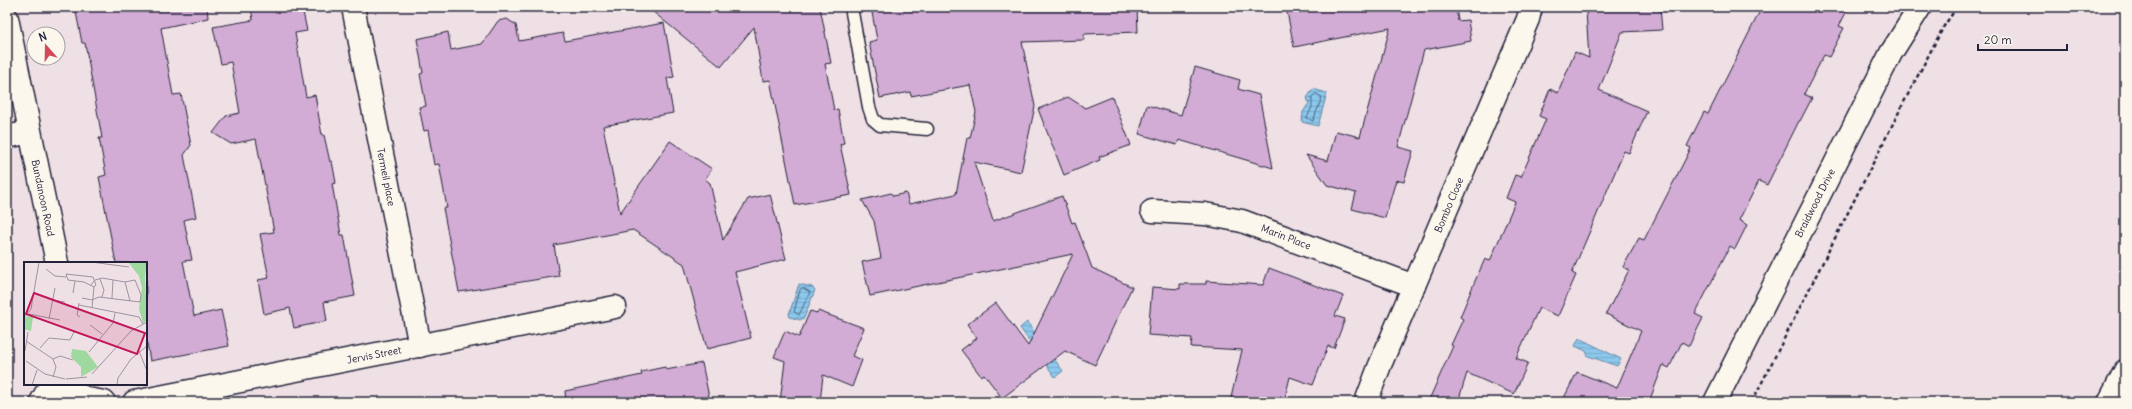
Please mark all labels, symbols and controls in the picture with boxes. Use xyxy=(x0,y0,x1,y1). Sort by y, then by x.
north arrow xyxy=(26,26,66,66)
scale bar xyxy=(1978,26,2067,52)
text: N xyxy=(37,29,49,44)
text: 20 m xyxy=(1984,32,2012,47)
street label: Termeil place xyxy=(374,147,398,207)
street label: Bundanoon Road xyxy=(28,158,58,238)
street label: Braidwood Drive xyxy=(1792,166,1838,240)
street label: Bombo Close xyxy=(1432,175,1466,235)
street label: Marin Place xyxy=(1259,222,1313,252)
inset map xyxy=(24,262,147,385)
street label: Jervis Street xyxy=(346,343,403,367)

